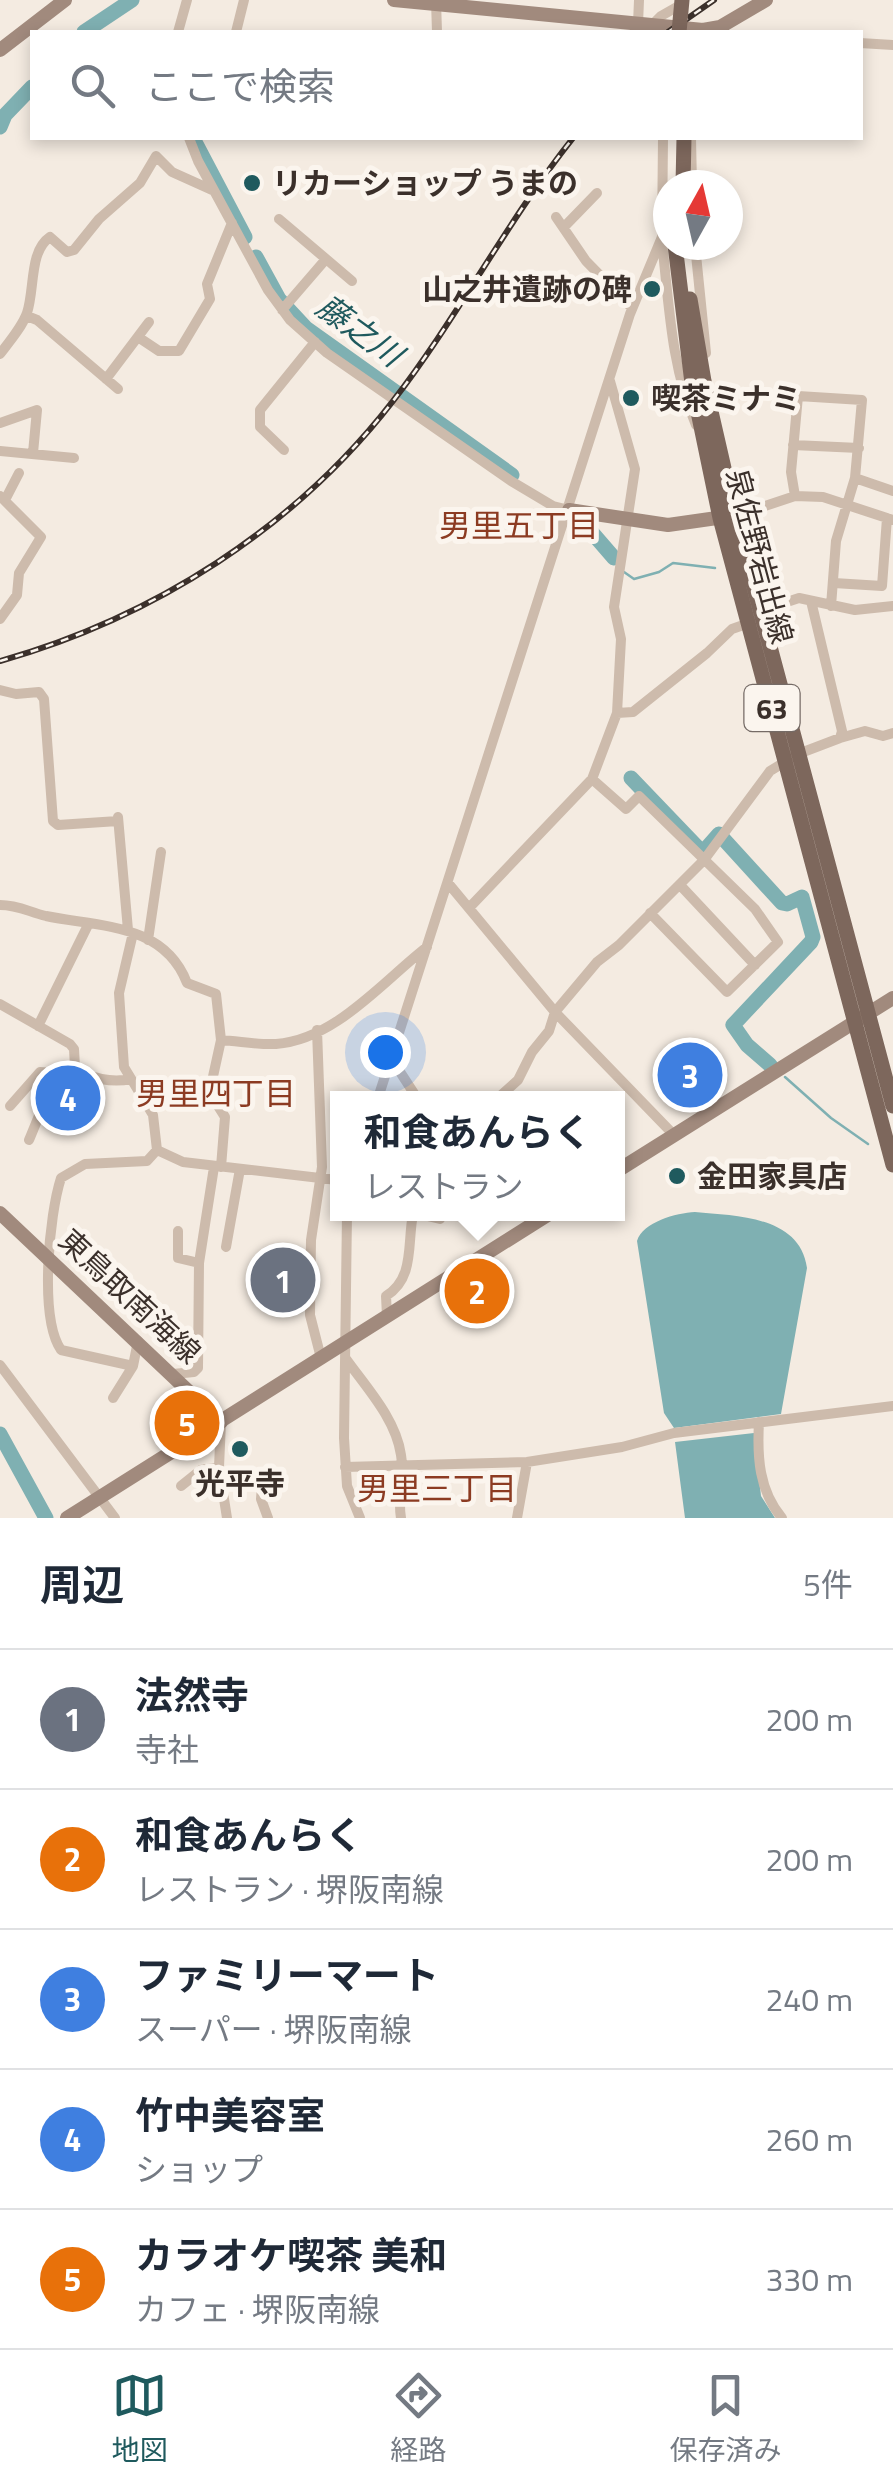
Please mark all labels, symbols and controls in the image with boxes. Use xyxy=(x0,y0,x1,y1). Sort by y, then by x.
search box xyxy=(30,30,863,140)
text: ここで検索 xyxy=(145,57,335,115)
icon: search xyxy=(65,58,120,113)
place label: リカーショップ うまの xyxy=(272,160,578,206)
north arrow xyxy=(653,170,743,260)
marker: リカーショップ うまの xyxy=(241,172,263,194)
place label: 山之井遺跡の碑 xyxy=(422,266,632,312)
marker: 山之井遺跡の碑 xyxy=(641,278,663,300)
water label: 藤之川 xyxy=(307,282,415,379)
place label: 喫茶ミナミ xyxy=(651,375,801,421)
marker: 喫茶ミナミ xyxy=(620,387,642,409)
street label: 泉佐野岩出線 xyxy=(714,463,806,649)
district label: 男里五丁目 xyxy=(439,501,599,549)
road number: 63 xyxy=(744,685,800,731)
your location xyxy=(360,1027,411,1078)
pin: 3 xyxy=(658,1038,722,1112)
pin: 4 xyxy=(36,1060,100,1136)
district label: 男里四丁目 xyxy=(136,1069,296,1117)
popup xyxy=(330,1091,625,1221)
text: 和食あんらく xyxy=(363,1103,592,1161)
place label: 金田家具店 xyxy=(697,1153,847,1199)
text: レストラン xyxy=(363,1162,524,1210)
marker: 金田家具店 xyxy=(666,1165,688,1187)
street label: 東鳥取南海線 xyxy=(48,1218,212,1374)
pin: 1 xyxy=(250,1242,316,1318)
pin: 2 xyxy=(444,1254,510,1328)
pin: 5 xyxy=(154,1386,220,1460)
marker: 光平寺 xyxy=(229,1438,251,1460)
place label: 光平寺 xyxy=(195,1460,285,1506)
district label: 男里三丁目 xyxy=(357,1464,517,1512)
text: 周辺 xyxy=(40,1552,124,1616)
text: 5件 xyxy=(803,1560,853,1608)
text: 法然寺 xyxy=(135,1666,249,1724)
text: 1 xyxy=(64,1695,81,1743)
text: 200 m xyxy=(765,1695,853,1743)
text: 寺社 xyxy=(135,1725,199,1773)
text: 和食あんらく xyxy=(135,1806,363,1864)
text: 2 xyxy=(64,1835,81,1883)
text: 200 m xyxy=(765,1835,853,1883)
text: レストラン · 堺阪南線 xyxy=(135,1865,444,1913)
text: ファミリーマート xyxy=(135,1946,439,2004)
text: 3 xyxy=(64,1975,81,2023)
text: 240 m xyxy=(765,1975,853,2023)
text: スーパー · 堺阪南線 xyxy=(135,2005,412,2053)
text: 竹中美容室 xyxy=(135,2086,325,2144)
text: 4 xyxy=(64,2115,81,2163)
text: 260 m xyxy=(765,2115,853,2163)
text: ショップ xyxy=(135,2145,263,2193)
text: カラオケ喫茶 美和 xyxy=(135,2226,447,2284)
text: 5 xyxy=(64,2255,81,2303)
text: 330 m xyxy=(765,2255,853,2303)
text: カフェ · 堺阪南線 xyxy=(135,2285,380,2333)
tab: 地図 xyxy=(111,2368,168,2471)
tab: 経路 xyxy=(390,2368,447,2471)
tab: 保存済み xyxy=(669,2368,782,2471)

